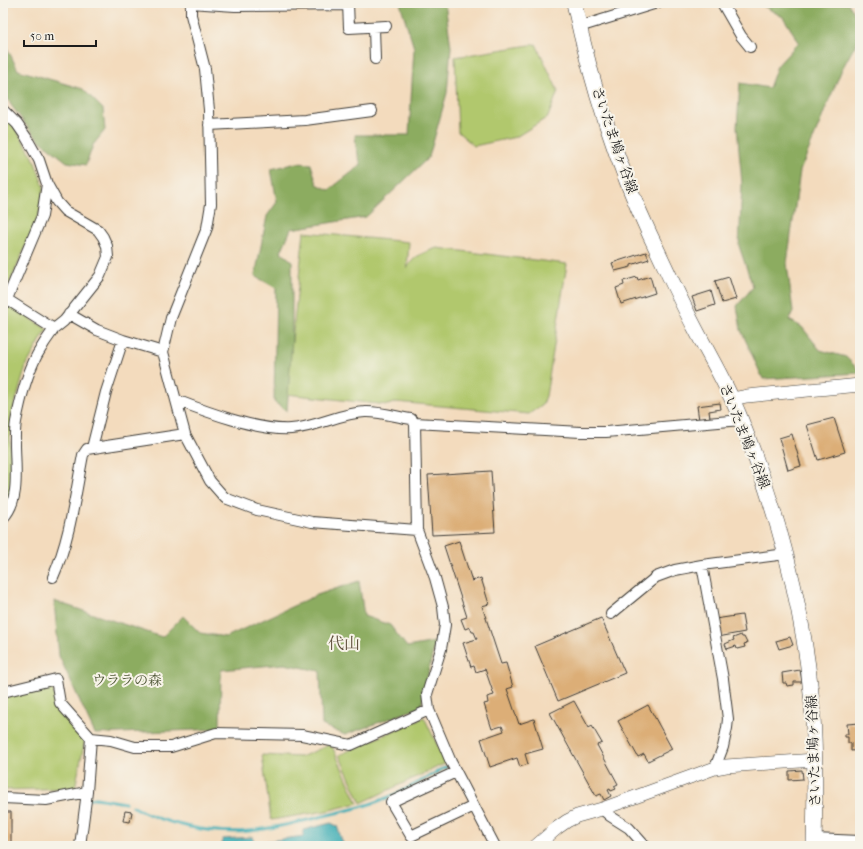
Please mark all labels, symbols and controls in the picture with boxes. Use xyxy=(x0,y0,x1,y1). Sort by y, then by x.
scale bar xyxy=(24,22,96,48)
text: 50 m xyxy=(30,29,54,43)
street label: さいたま鳩ヶ谷線 xyxy=(588,84,641,196)
street label: さいたま鳩ヶ谷線 xyxy=(716,381,773,491)
district label: 代山 xyxy=(328,634,360,653)
park label: ウララの森 xyxy=(92,672,162,689)
street label: さいたま鳩ヶ谷線 xyxy=(803,695,824,807)

